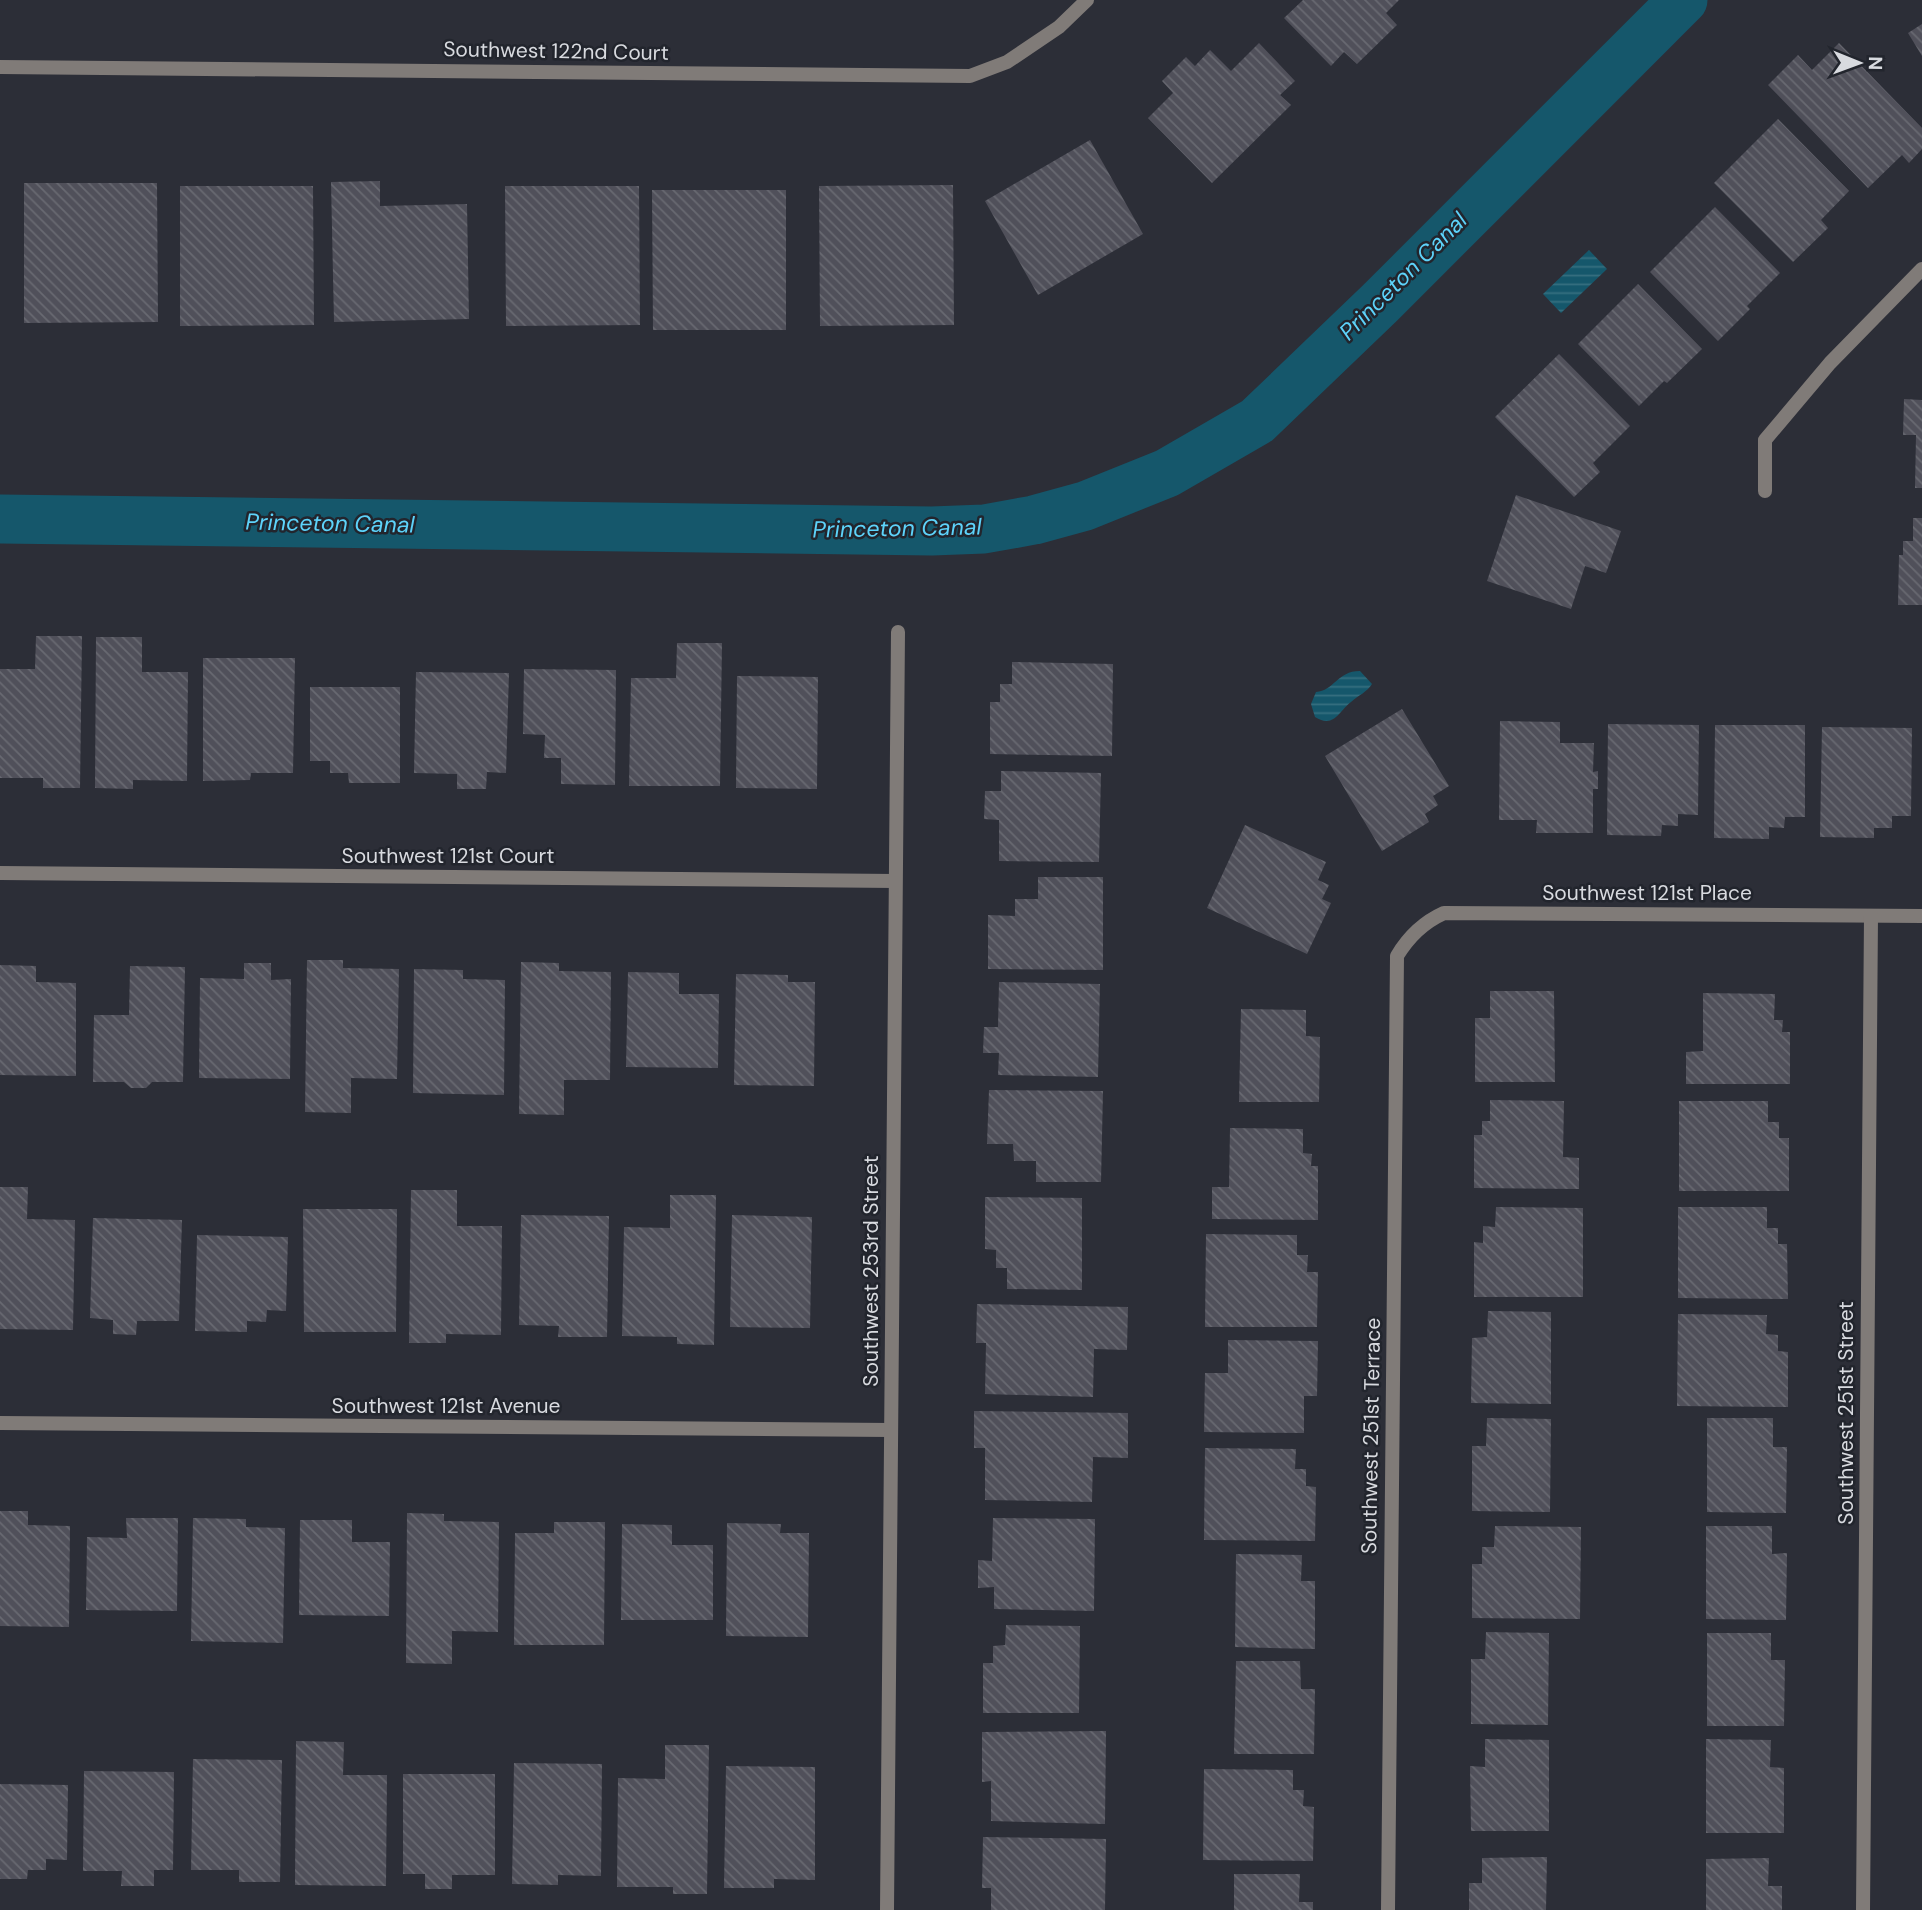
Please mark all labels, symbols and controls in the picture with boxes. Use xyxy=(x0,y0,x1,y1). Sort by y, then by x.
north arrow xyxy=(1824,28,1894,98)
street label: Southwest 122nd Court xyxy=(443,35,669,67)
text: N xyxy=(1863,56,1888,70)
water label: Princeton Canal xyxy=(1333,205,1474,346)
water label: Princeton Canal xyxy=(245,507,416,539)
water label: Princeton Canal xyxy=(812,512,983,544)
street label: Southwest 121st Court xyxy=(341,842,555,870)
street label: Southwest 121st Place xyxy=(1542,879,1752,907)
street label: Southwest 253rd Street xyxy=(857,1155,885,1387)
street label: Southwest 251st Street xyxy=(1832,1301,1860,1525)
street label: Southwest 251st Terrace xyxy=(1355,1317,1387,1554)
street label: Southwest 121st Avenue xyxy=(332,1392,561,1420)

